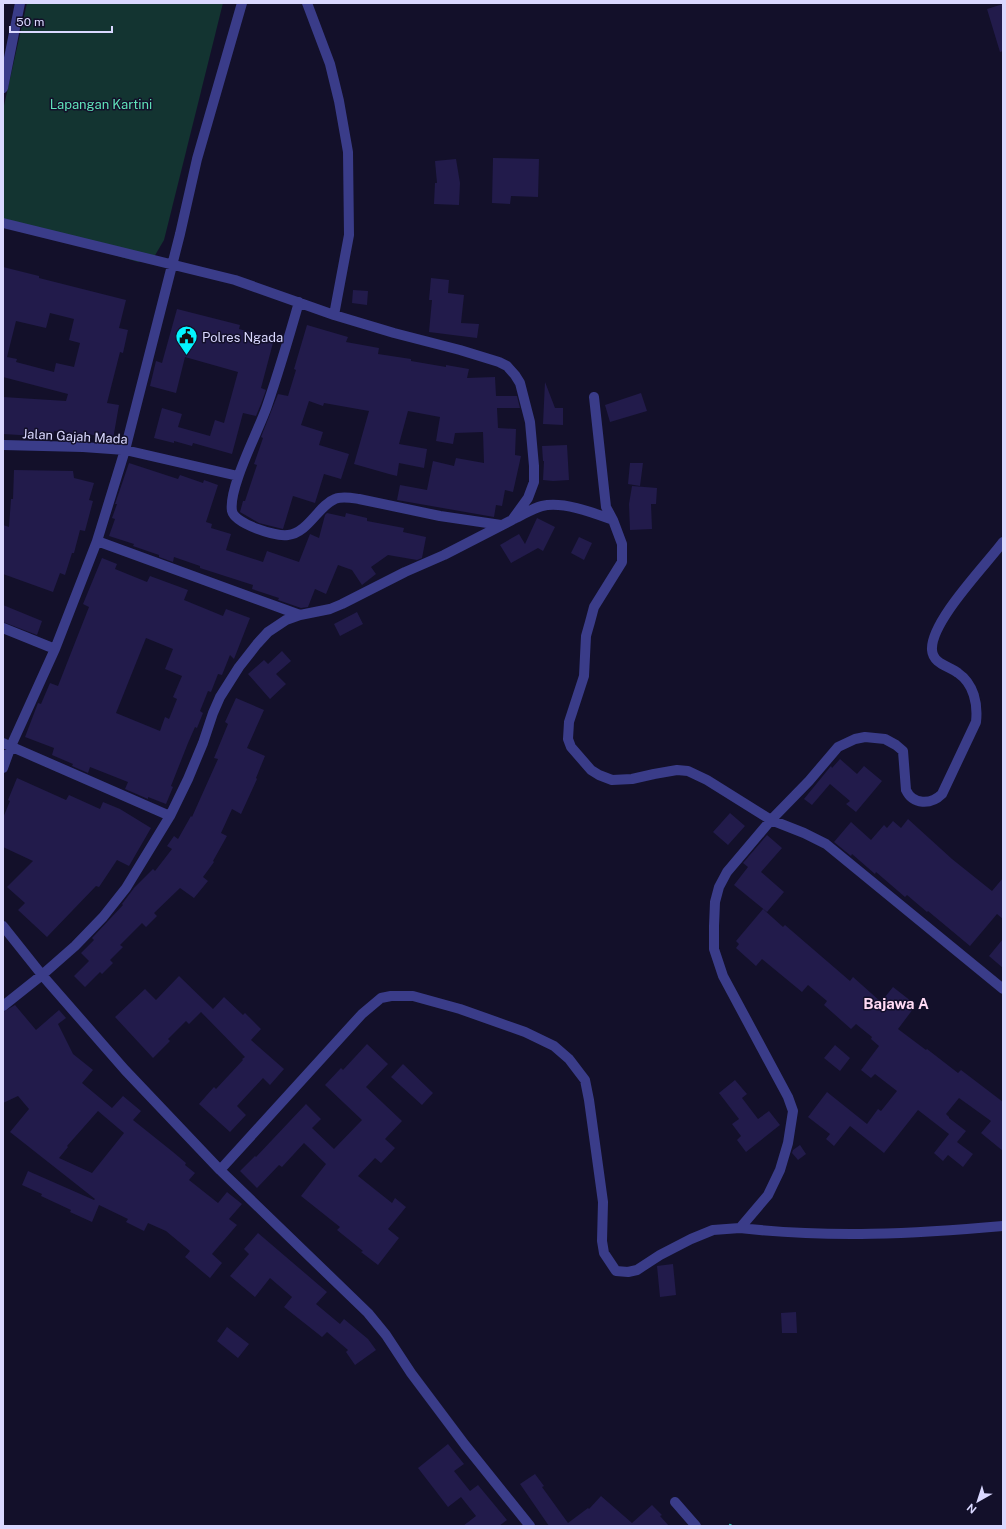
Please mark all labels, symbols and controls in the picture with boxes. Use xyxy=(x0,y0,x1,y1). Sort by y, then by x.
scale bar xyxy=(10,8,112,34)
text: 50 m xyxy=(16,15,44,29)
park label: Lapangan Kartini xyxy=(50,97,152,112)
public building icon: Polres Ngada xyxy=(174,324,200,357)
place label: Polres Ngada xyxy=(202,330,283,345)
street label: Jalan Gajah Mada xyxy=(22,426,128,447)
district label: Bajawa A xyxy=(863,995,929,1012)
north arrow xyxy=(958,1481,998,1521)
text: N xyxy=(965,1501,979,1516)

